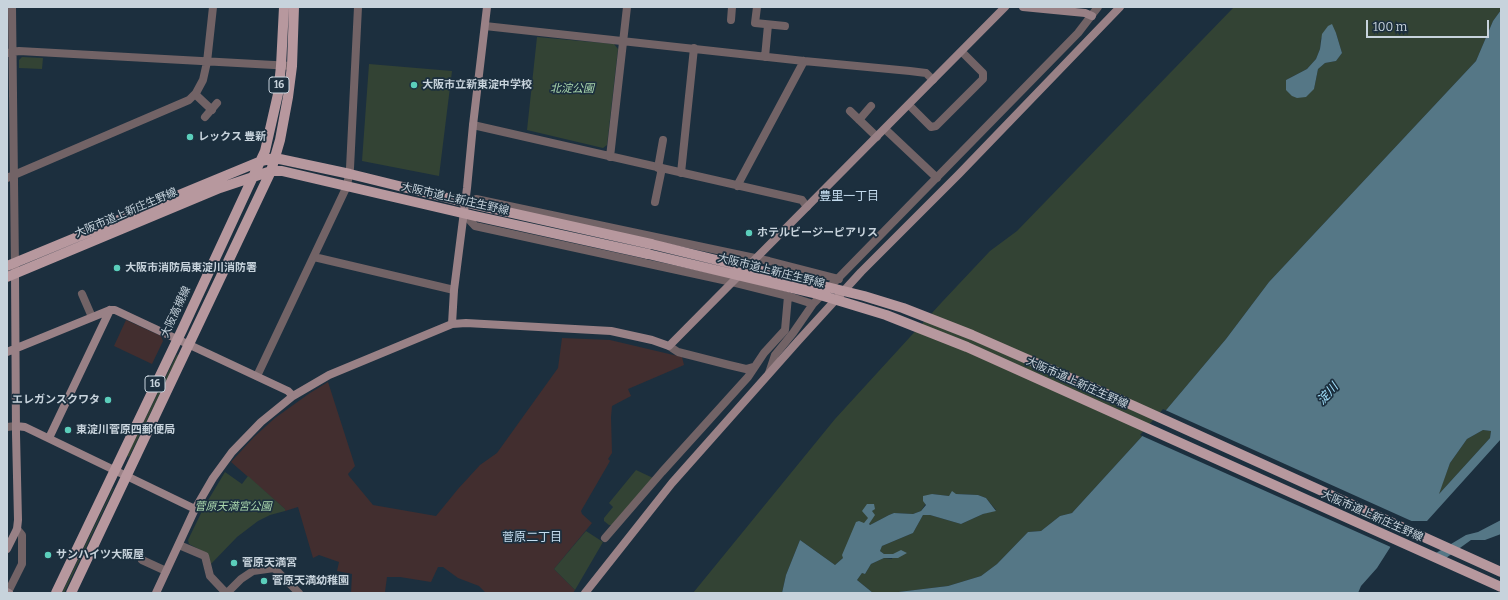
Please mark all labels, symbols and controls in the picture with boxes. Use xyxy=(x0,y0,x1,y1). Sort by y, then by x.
scale bar xyxy=(1368,12,1491,38)
text: 100 m xyxy=(1373,20,1407,34)
road number: 16 xyxy=(269,77,289,93)
place label: 大阪市立新東淀中学校 xyxy=(422,78,532,92)
marker: 大阪市立新東淀中学校 xyxy=(409,80,419,90)
park label: 北淀公園 xyxy=(550,82,594,96)
place label: レックス 豊新 xyxy=(198,130,266,144)
marker: レックス 豊新 xyxy=(185,132,195,142)
street label: 大阪市道上新庄生野線 xyxy=(400,180,510,218)
street label: 大阪市道上新庄生野線 xyxy=(73,185,179,241)
district label: 豊里一丁目 xyxy=(819,190,879,204)
place label: ホテルビージーピアリス xyxy=(757,226,878,240)
marker: ホテルビージーピアリス xyxy=(744,228,754,238)
street label: 大阪市道上新庄生野線 xyxy=(716,251,826,291)
place label: 大阪市消防局東淀川消防署 xyxy=(125,261,257,275)
marker: 大阪市消防局東淀川消防署 xyxy=(112,263,122,273)
street label: 大阪高槻線 xyxy=(158,284,194,340)
street label: 大阪市道上新庄生野線 xyxy=(1024,355,1130,411)
road number: 16 xyxy=(145,376,165,392)
water label: 淀川 xyxy=(1315,380,1341,408)
place label: エレガンスクワタ xyxy=(12,393,100,407)
marker: エレガンスクワタ xyxy=(103,395,113,405)
place label: 東淀川菅原四郵便局 xyxy=(76,423,175,437)
marker: 東淀川菅原四郵便局 xyxy=(63,425,73,435)
street label: 大阪市道上新庄生野線 xyxy=(1319,488,1425,544)
park label: 菅原天満宮公園 xyxy=(195,500,271,514)
district label: 菅原二丁目 xyxy=(502,531,562,545)
place label: サンハイツ大阪屋 xyxy=(56,548,144,562)
marker: サンハイツ大阪屋 xyxy=(43,550,53,560)
place label: 菅原天満宮 xyxy=(242,556,297,570)
marker: 菅原天満宮 xyxy=(229,558,239,568)
place label: 菅原天満幼稚園 xyxy=(272,574,349,588)
marker: 菅原天満幼稚園 xyxy=(259,576,269,586)

